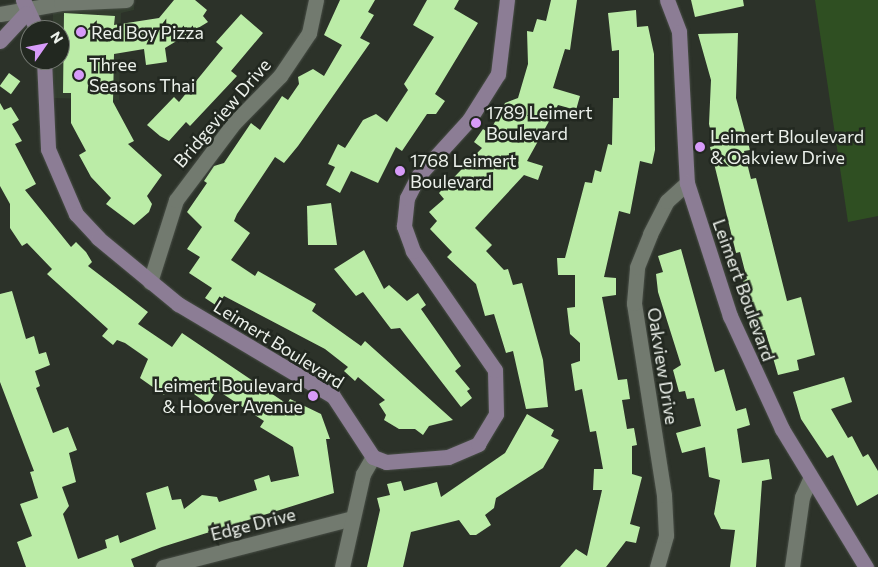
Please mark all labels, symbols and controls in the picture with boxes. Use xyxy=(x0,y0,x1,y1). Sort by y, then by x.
north arrow xyxy=(20,20,70,70)
place label: Red Boy Pizza xyxy=(91,21,204,43)
marker: Red Boy Pizza xyxy=(75,26,87,38)
text: N xyxy=(47,28,67,46)
place label: Three Seasons Thai xyxy=(89,54,195,96)
street label: Bridgeview Drive xyxy=(169,54,275,172)
marker: Three Seasons Thai xyxy=(73,69,85,81)
place label: 1789 Leimert Boulevard xyxy=(486,102,593,144)
marker: 1789 Leimert Boulevard xyxy=(470,117,482,129)
place label: Leimert Bloulevard & Oakview Drive xyxy=(710,126,864,168)
marker: Leimert Bloulevard & Oakview Drive xyxy=(694,141,706,153)
place label: 1768 Leimert Boulevard xyxy=(410,150,517,192)
marker: 1768 Leimert Boulevard xyxy=(394,165,406,177)
street label: Leimert Boulevard xyxy=(708,216,780,364)
street label: Leimert Boulevard xyxy=(210,295,348,393)
street label: Oakview Drive xyxy=(643,306,683,426)
place label: Leimert Boulevard & Hoover Avenue xyxy=(153,375,303,418)
marker: Leimert Boulevard & Hoover Avenue xyxy=(307,390,319,402)
street label: Edge Drive xyxy=(208,503,298,545)

